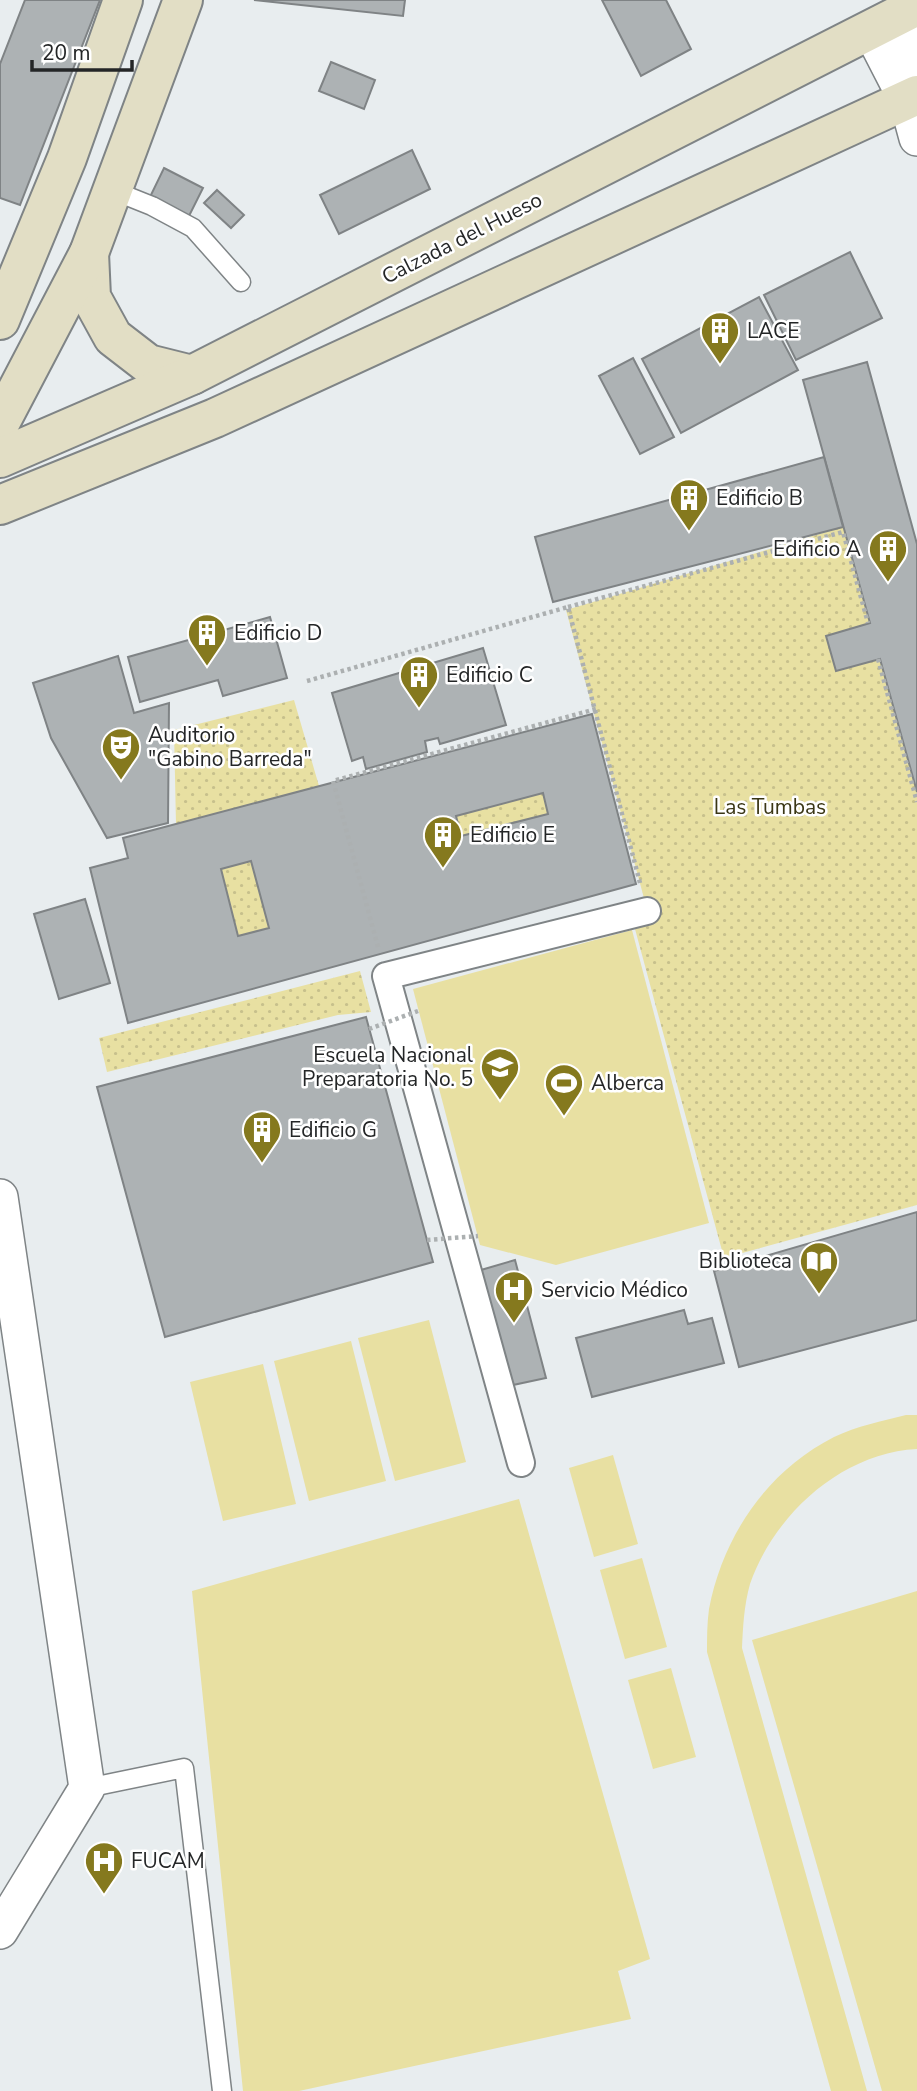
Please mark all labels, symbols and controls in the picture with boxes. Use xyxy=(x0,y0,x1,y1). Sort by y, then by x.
scale bar xyxy=(32,28,131,72)
text: 20 m xyxy=(42,39,91,67)
street label: Calzada del Hueso xyxy=(377,185,547,291)
building icon: LACE xyxy=(699,310,741,365)
place label: LACE xyxy=(747,317,799,345)
building icon: Edificio B xyxy=(668,477,710,532)
place label: Edificio B xyxy=(716,484,803,512)
building icon: Edificio A xyxy=(867,528,909,583)
place label: Edificio A xyxy=(773,535,861,563)
building icon: Edificio D xyxy=(186,612,228,667)
place label: Edificio D xyxy=(234,619,322,647)
building icon: Edificio C xyxy=(398,654,440,709)
place label: Edificio C xyxy=(446,661,533,689)
place label: Auditorio "Gabino Barreda" xyxy=(148,721,312,773)
theatre icon: Auditorio "Gabino Barreda" xyxy=(100,726,142,781)
park label: Las Tumbas xyxy=(714,793,826,821)
building icon: Edificio E xyxy=(422,814,464,869)
place label: Edificio E xyxy=(470,821,555,849)
place label: Escuela Nacional Preparatoria No. 5 xyxy=(302,1041,474,1093)
school or university icon: Escuela Nacional Preparatoria No. 5 xyxy=(479,1046,521,1101)
sports icon: Alberca xyxy=(543,1062,585,1117)
place label: Alberca xyxy=(591,1069,664,1097)
building icon: Edificio G xyxy=(241,1109,283,1164)
place label: Edificio G xyxy=(289,1116,377,1144)
library icon: Biblioteca xyxy=(798,1240,840,1295)
place label: Biblioteca xyxy=(699,1247,792,1275)
hospital icon: Servicio Médico xyxy=(493,1269,535,1324)
place label: Servicio Médico xyxy=(541,1276,688,1304)
hospital icon: FUCAM xyxy=(83,1840,125,1895)
place label: FUCAM xyxy=(131,1847,205,1875)

